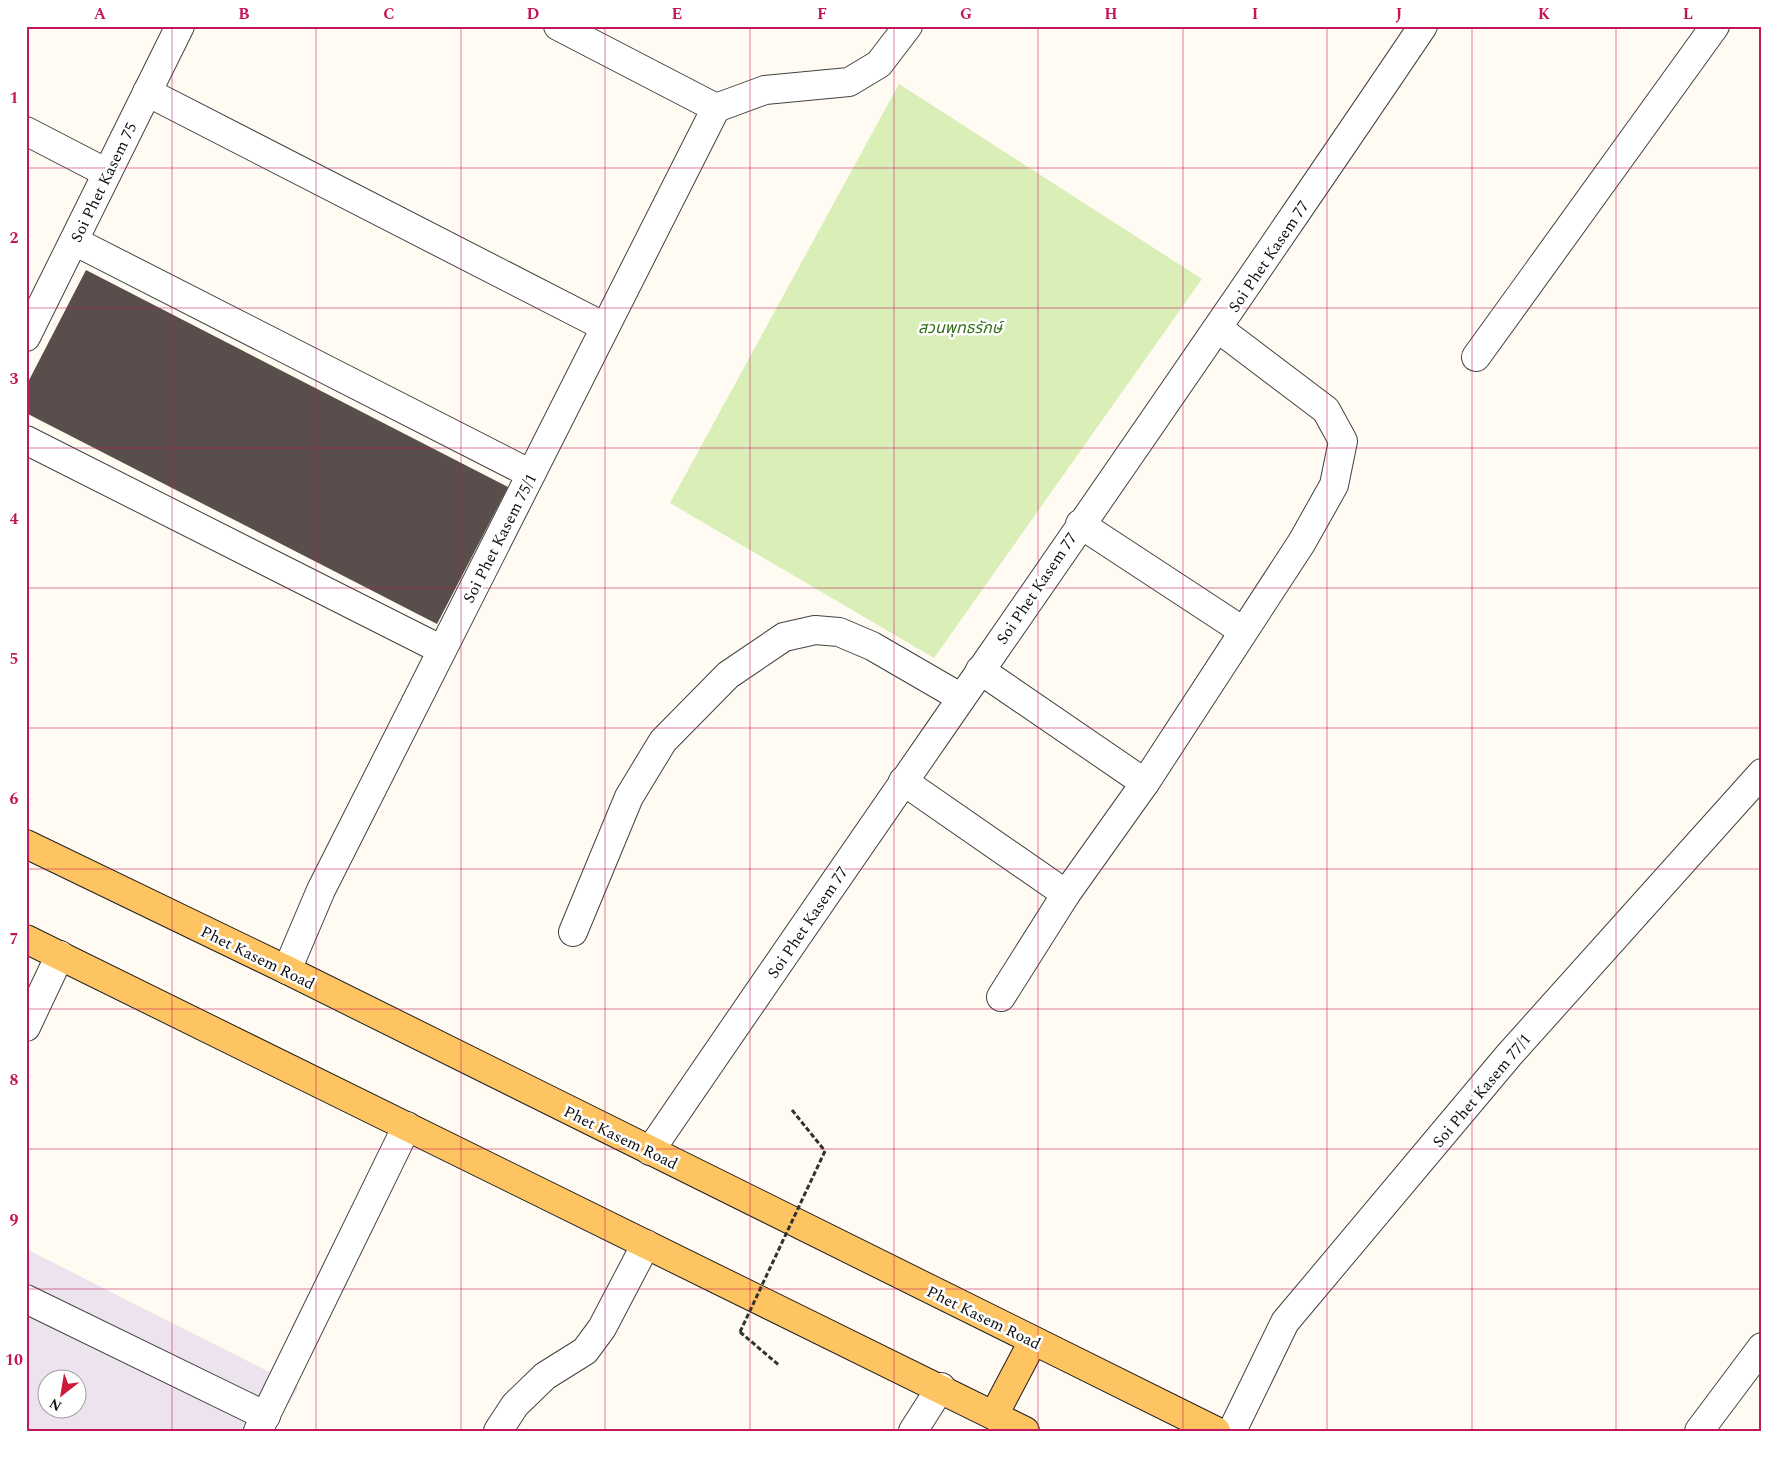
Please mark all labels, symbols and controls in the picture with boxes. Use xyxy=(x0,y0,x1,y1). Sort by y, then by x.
text: A xyxy=(94,2,107,26)
text: B xyxy=(238,2,250,26)
text: C xyxy=(383,2,395,26)
text: D xyxy=(527,2,540,26)
text: E xyxy=(672,2,682,26)
text: F xyxy=(817,2,827,26)
text: G xyxy=(960,2,972,26)
text: H xyxy=(1104,2,1118,26)
text: I xyxy=(1252,2,1258,26)
text: J xyxy=(1396,2,1403,26)
text: K xyxy=(1538,2,1551,26)
text: L xyxy=(1683,2,1693,26)
text: 1 xyxy=(10,86,18,110)
street label: Soi Phet Kasem 75 xyxy=(64,118,143,246)
street label: Soi Phet Kasem 77 xyxy=(1222,196,1315,318)
text: 2 xyxy=(10,226,19,250)
park label: สวนพุทธรักษ์ xyxy=(918,316,1005,340)
text: 3 xyxy=(10,367,19,391)
street label: Soi Phet Kasem 75/1 xyxy=(457,469,543,608)
text: 4 xyxy=(10,507,19,531)
street label: Soi Phet Kasem 77 xyxy=(990,528,1083,650)
text: 5 xyxy=(10,647,18,671)
text: 6 xyxy=(10,787,19,811)
street label: Soi Phet Kasem 77 xyxy=(761,862,854,984)
street label: Phet Kasem Road xyxy=(196,920,319,996)
text: 7 xyxy=(10,927,19,951)
street label: Soi Phet Kasem 77/1 xyxy=(1427,1028,1537,1153)
text: 8 xyxy=(10,1068,19,1092)
street label: Phet Kasem Road xyxy=(559,1100,682,1176)
text: 9 xyxy=(10,1208,19,1232)
street label: Phet Kasem Road xyxy=(922,1280,1045,1356)
text: 10 xyxy=(5,1348,23,1372)
north arrow xyxy=(38,1370,88,1420)
text: N xyxy=(45,1393,66,1417)

